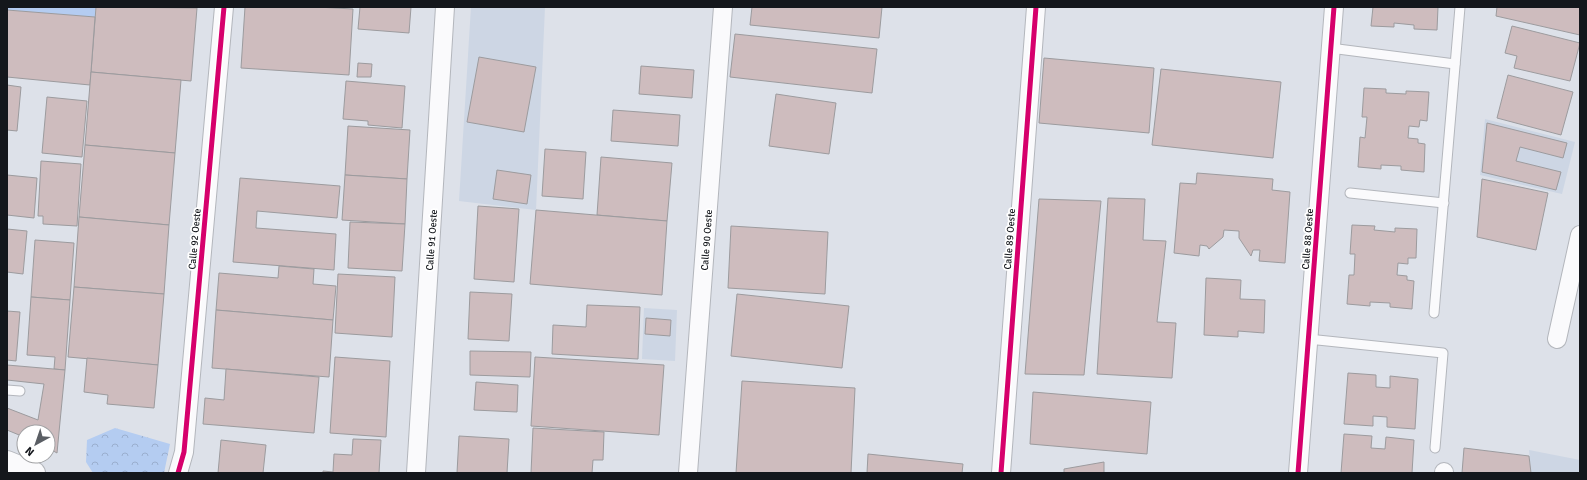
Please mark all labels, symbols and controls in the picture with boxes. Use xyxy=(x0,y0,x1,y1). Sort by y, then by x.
street label: Calle 92 Oeste xyxy=(186,208,204,270)
street label: Calle 89 Oeste xyxy=(1002,208,1018,270)
street label: Calle 88 Oeste xyxy=(1300,208,1316,270)
street label: Calle 91 Oeste xyxy=(424,209,440,271)
street label: Calle 90 Oeste xyxy=(699,209,715,271)
north arrow xyxy=(16,424,56,464)
text: N xyxy=(23,444,37,459)

